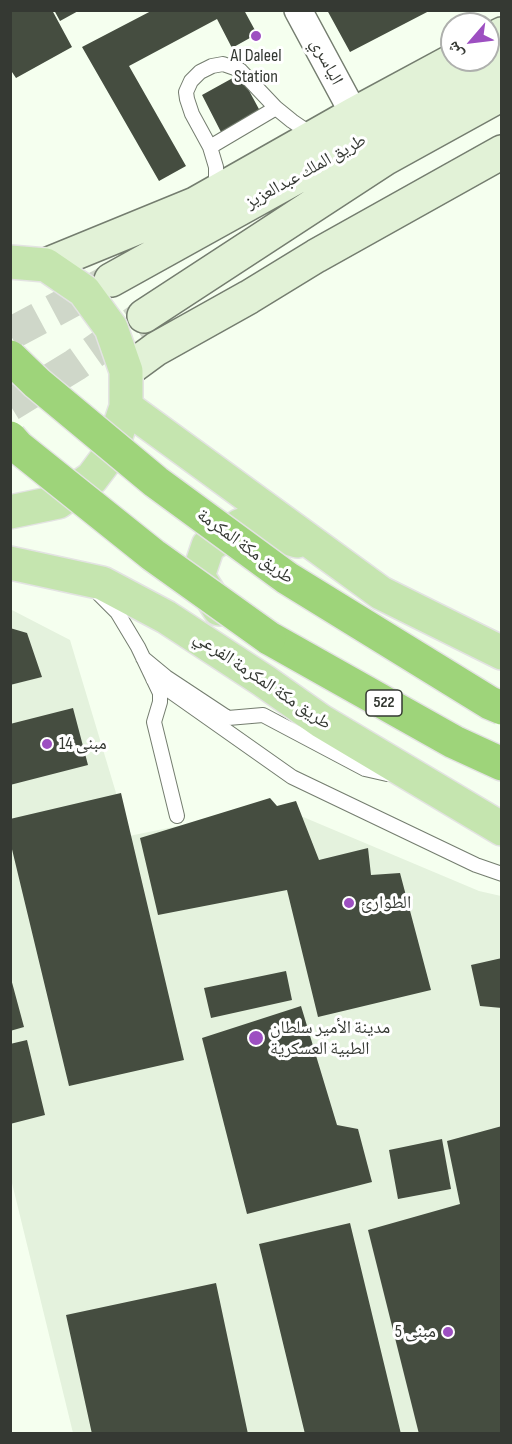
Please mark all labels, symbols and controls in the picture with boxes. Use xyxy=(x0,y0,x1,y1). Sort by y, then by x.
north arrow xyxy=(440,12,500,72)
marker: Al Daleel Station xyxy=(249,29,263,43)
street label: الياسري xyxy=(305,35,347,89)
text: ش xyxy=(443,38,468,62)
place label: Al Daleel Station xyxy=(231,45,281,88)
street label: طريق الملك عبدالعزيز xyxy=(242,130,370,214)
street label: طريق مكة المكرمة xyxy=(192,505,298,589)
street label: طريق مكة المكرمة الفرعي xyxy=(189,627,335,735)
road number: 522 xyxy=(366,690,402,716)
place label: مبنى 14 xyxy=(59,733,107,755)
marker: مبنى 14 xyxy=(40,737,54,751)
place label: الطوارئ xyxy=(361,892,411,914)
marker: الطوارئ xyxy=(342,896,356,910)
place label: مدينة الأمير سلطان الطبية العسكرية xyxy=(270,1017,390,1060)
marker: مدينة الأمير سلطان الطبية العسكرية xyxy=(247,1029,265,1047)
place label: مبنى 5 xyxy=(395,1321,436,1343)
marker: مبنى 5 xyxy=(441,1325,455,1339)

